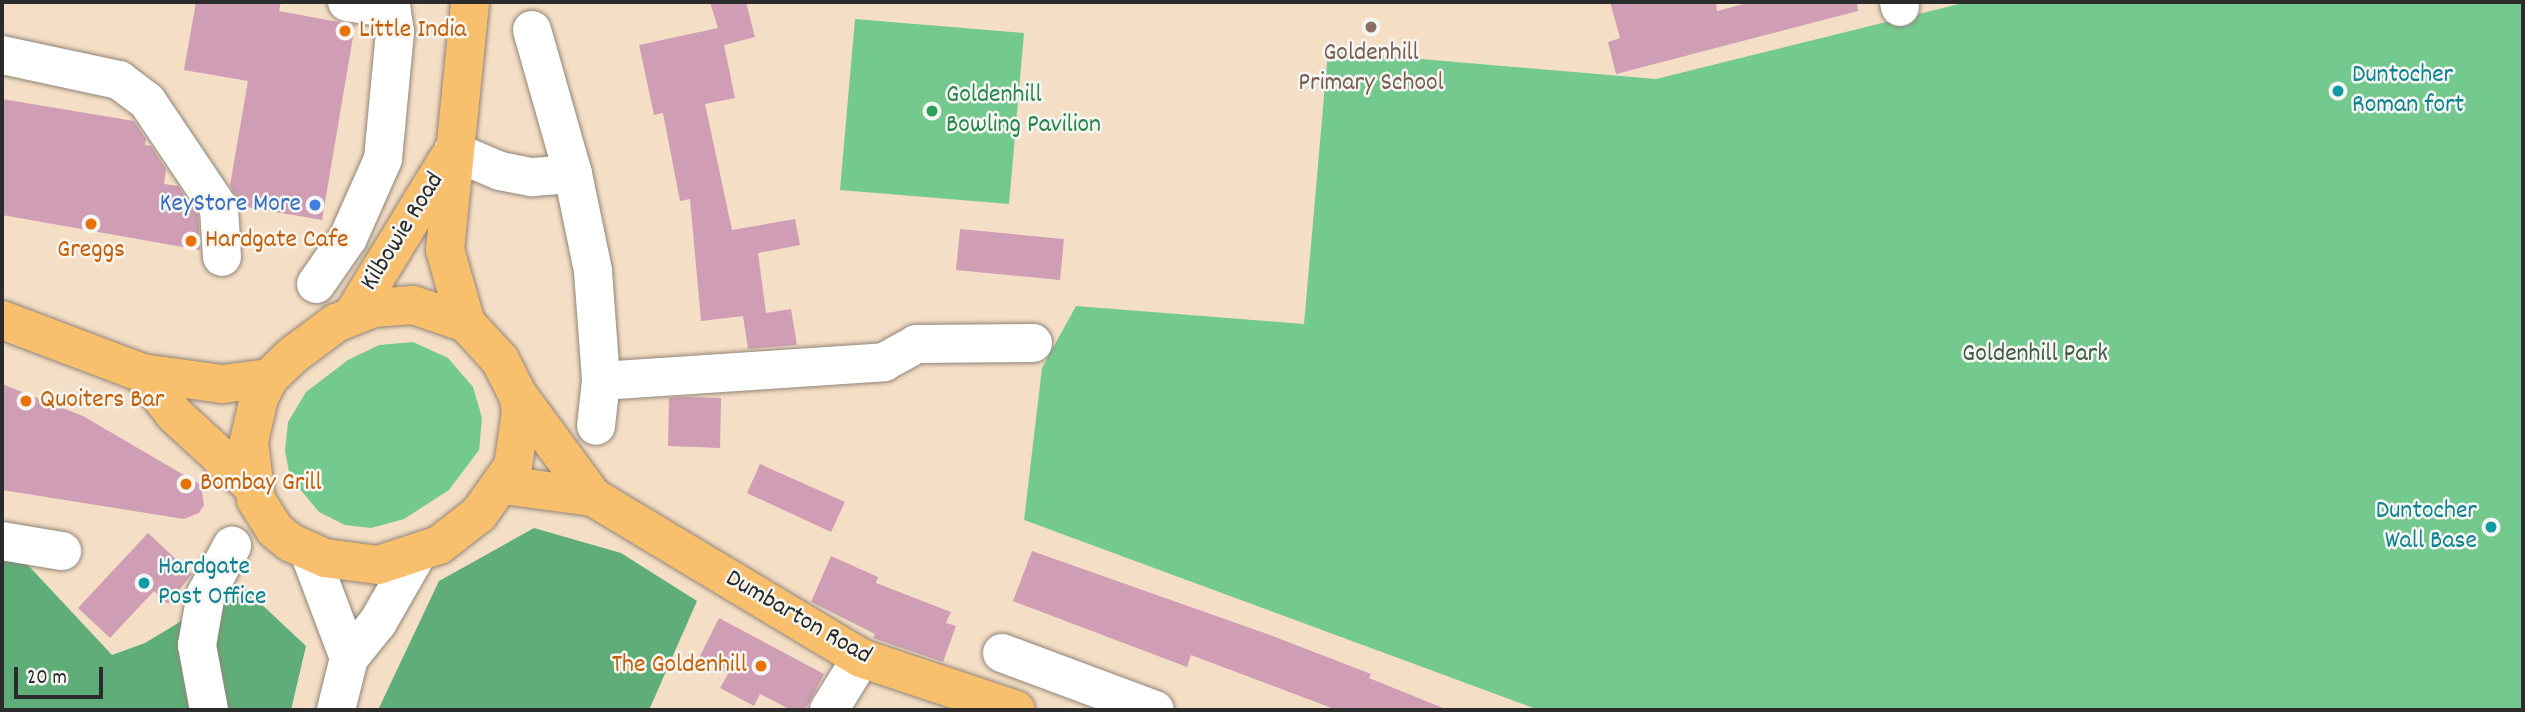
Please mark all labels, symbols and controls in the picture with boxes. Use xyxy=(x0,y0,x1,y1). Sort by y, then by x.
place label: Little India xyxy=(359,15,466,47)
marker: Goldenhill Primary School xyxy=(1363,19,1379,35)
marker: Little India xyxy=(337,23,353,39)
place label: Goldenhill Primary School xyxy=(1298,38,1444,100)
place label: Duntocher Roman fort xyxy=(2352,60,2464,122)
place label: Goldenhill Bowling Pavilion xyxy=(946,80,1101,142)
marker: Duntocher Roman fort xyxy=(2330,83,2346,99)
marker: Goldenhill Bowling Pavilion xyxy=(924,103,940,119)
street label: Kilbowie Road xyxy=(354,167,452,297)
place label: KeyStore More xyxy=(159,189,301,221)
marker: KeyStore More xyxy=(307,197,323,213)
marker: Greggs xyxy=(83,216,99,232)
place label: Hardgate Cafe xyxy=(205,225,349,257)
marker: Hardgate Cafe xyxy=(183,233,199,249)
place label: Greggs xyxy=(57,235,125,267)
park label: Goldenhill Park xyxy=(1962,339,2108,371)
place label: Quoiters Bar xyxy=(40,385,164,417)
marker: Quoiters Bar xyxy=(18,393,34,409)
place label: Bombay Grill xyxy=(200,468,322,500)
marker: Bombay Grill xyxy=(178,476,194,492)
place label: Duntocher Wall Base xyxy=(2376,496,2477,558)
marker: Duntocher Wall Base xyxy=(2483,519,2499,535)
place label: Hardgate Post Office xyxy=(158,552,266,614)
street label: Dumbarton Road xyxy=(719,564,877,672)
marker: Hardgate Post Office xyxy=(136,575,152,591)
place label: The Goldenhill xyxy=(612,650,747,682)
scale bar xyxy=(18,652,107,696)
marker: The Goldenhill xyxy=(753,658,769,674)
text: 20 m xyxy=(27,664,67,694)

